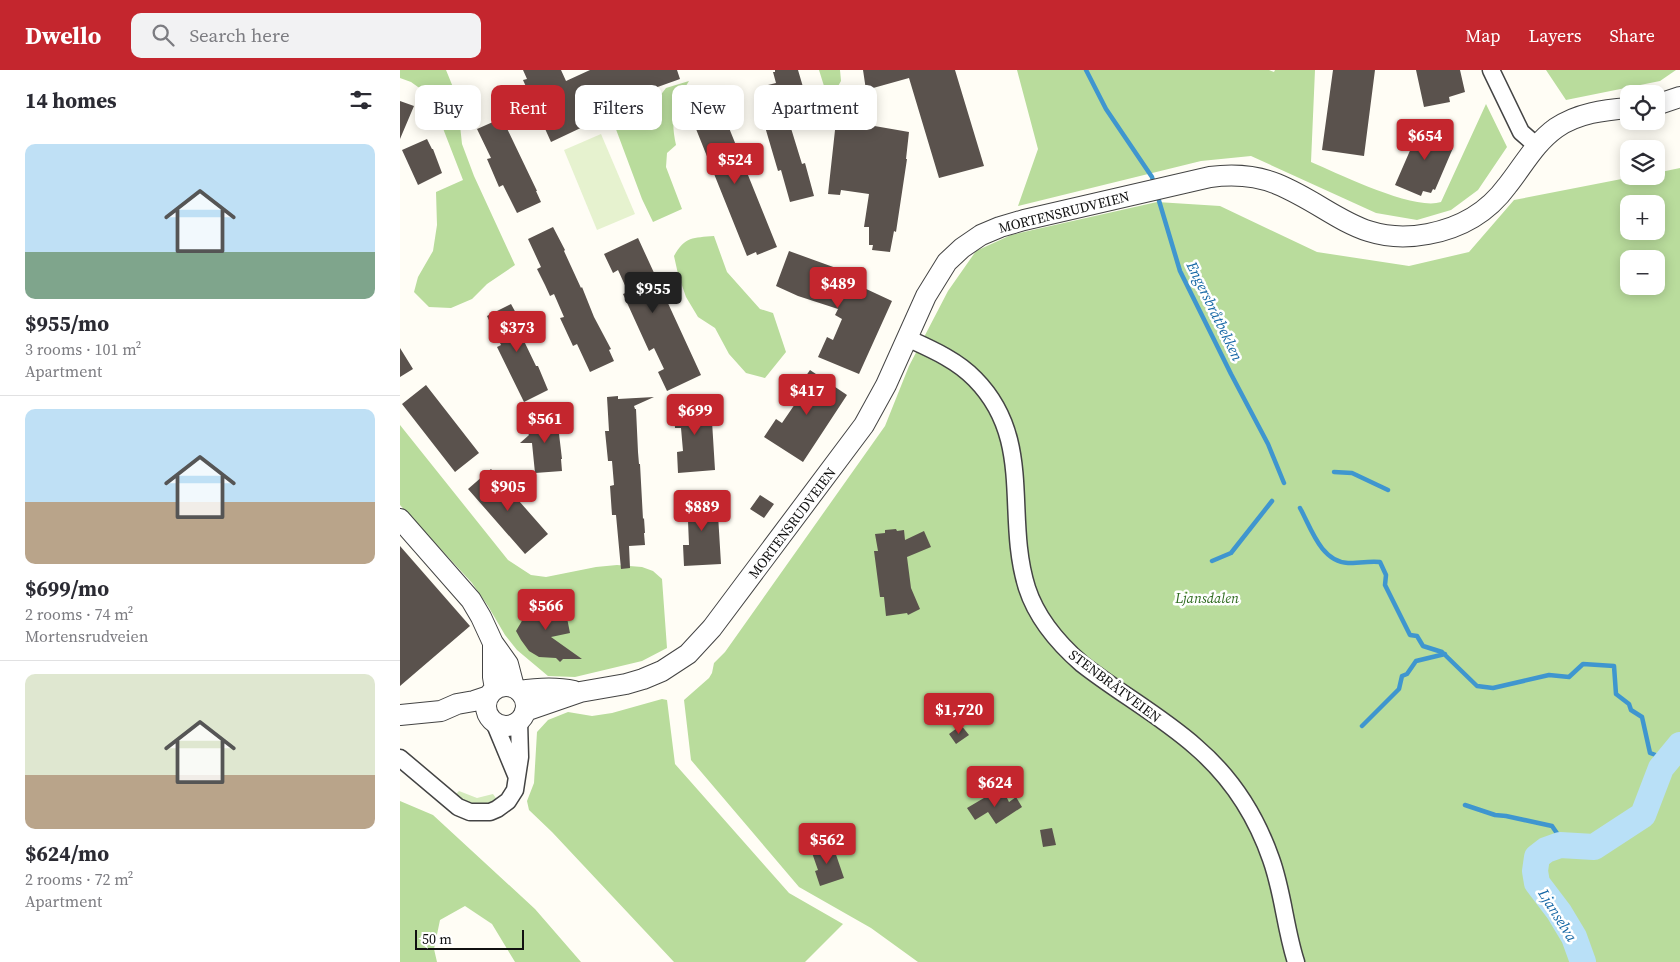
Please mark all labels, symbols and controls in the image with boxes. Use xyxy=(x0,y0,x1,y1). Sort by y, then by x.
search box xyxy=(131,13,481,58)
text: Dwello xyxy=(25,19,101,52)
icon: search xyxy=(149,21,177,49)
text: Search here xyxy=(189,22,290,48)
text: Map xyxy=(1465,23,1500,48)
text: Layers xyxy=(1528,23,1581,48)
text: Share xyxy=(1609,23,1655,48)
chip: Buy xyxy=(415,85,481,130)
chip: Rent xyxy=(491,85,565,130)
chip: Filters xyxy=(575,85,662,130)
chip: New xyxy=(672,85,744,130)
chip: Apartment xyxy=(754,85,877,130)
map controls xyxy=(1620,85,1665,295)
button: locate xyxy=(1620,85,1665,130)
text: 14 homes xyxy=(25,86,117,115)
icon: filters xyxy=(347,86,375,114)
pin: $654 xyxy=(1395,118,1455,161)
text: $654 xyxy=(1408,124,1442,146)
button: layers xyxy=(1620,140,1665,185)
pin: $524 xyxy=(705,142,765,185)
text: $524 xyxy=(718,148,752,170)
icon: home xyxy=(155,176,245,266)
street label: MORTENSRUDVEIEN xyxy=(996,186,1132,238)
button: + xyxy=(1620,195,1665,240)
button: − xyxy=(1620,250,1665,295)
water label: Engersbråtbekken xyxy=(1181,257,1248,365)
pin: $489 xyxy=(808,266,868,309)
pin: $955 xyxy=(623,272,683,314)
text: $489 xyxy=(821,272,855,294)
text: $955 xyxy=(636,277,670,299)
text: $955/mo xyxy=(25,309,109,338)
pin: $373 xyxy=(487,310,547,353)
text: $373 xyxy=(500,316,534,338)
text: 3 rooms · 101 m² xyxy=(25,338,141,360)
text: Apartment xyxy=(25,360,102,382)
pin: $417 xyxy=(777,374,837,416)
text: $417 xyxy=(790,379,824,401)
pin: $699 xyxy=(665,394,725,436)
text: $699 xyxy=(678,399,712,421)
pin: $561 xyxy=(515,402,575,444)
text: $561 xyxy=(528,407,562,429)
icon: home xyxy=(155,442,245,532)
street label: MORTENSRUDVEIEN xyxy=(744,463,840,583)
pin: $905 xyxy=(478,470,538,512)
text: $905 xyxy=(491,475,525,497)
pin: $889 xyxy=(672,490,732,532)
text: $889 xyxy=(685,495,719,517)
text: $699/mo xyxy=(25,574,109,603)
pin: $566 xyxy=(516,588,576,631)
park label: Ljansdalen xyxy=(1174,588,1239,608)
text: $566 xyxy=(529,594,563,616)
text: 2 rooms · 74 m² xyxy=(25,603,133,625)
text: Mortensrudveien xyxy=(25,625,148,647)
street label: STENBRÅTVEIEN xyxy=(1065,645,1165,727)
pin: $1,720 xyxy=(918,692,1000,735)
text: $1,720 xyxy=(935,698,983,720)
icon: home xyxy=(155,707,245,797)
pin: $624 xyxy=(965,766,1025,808)
text: $624 xyxy=(978,771,1012,793)
pin: $562 xyxy=(797,822,857,865)
text: $562 xyxy=(810,828,844,850)
text: $624/mo xyxy=(25,839,109,868)
text: 2 rooms · 72 m² xyxy=(25,868,133,890)
water label: Ljanselva xyxy=(1533,884,1583,946)
text: Apartment xyxy=(25,890,102,912)
scale bar xyxy=(415,927,524,950)
text: 50 m xyxy=(422,929,452,949)

